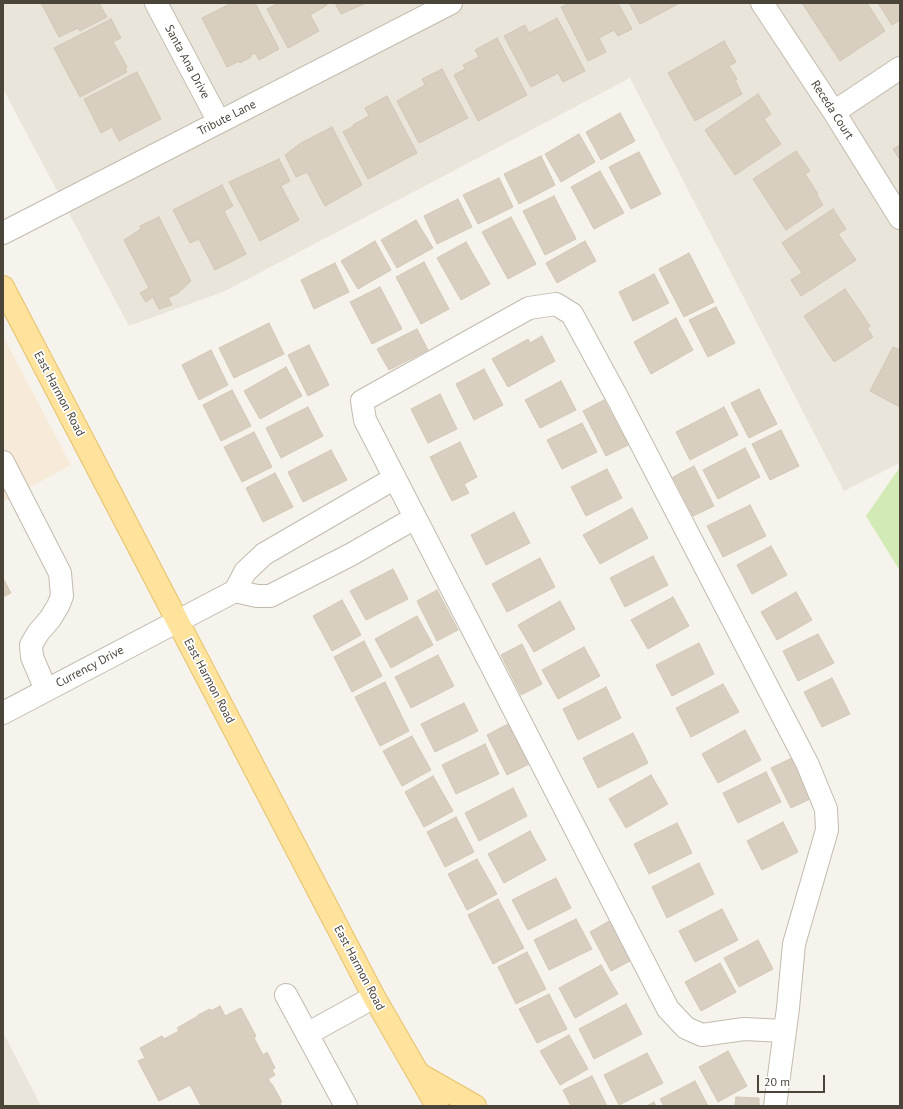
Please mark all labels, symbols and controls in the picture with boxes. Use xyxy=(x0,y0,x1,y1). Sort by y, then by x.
street label: Santa Ana Drive xyxy=(161,23,213,101)
street label: Receda Court xyxy=(808,78,856,142)
street label: Tribute Lane xyxy=(195,97,259,139)
street label: East Harmon Road xyxy=(31,349,87,439)
street label: East Harmon Road xyxy=(181,636,237,726)
street label: Currency Drive xyxy=(54,643,126,691)
street label: East Harmon Road xyxy=(331,923,387,1013)
scale bar xyxy=(759,1067,827,1093)
text: 20 m xyxy=(764,1074,790,1089)

